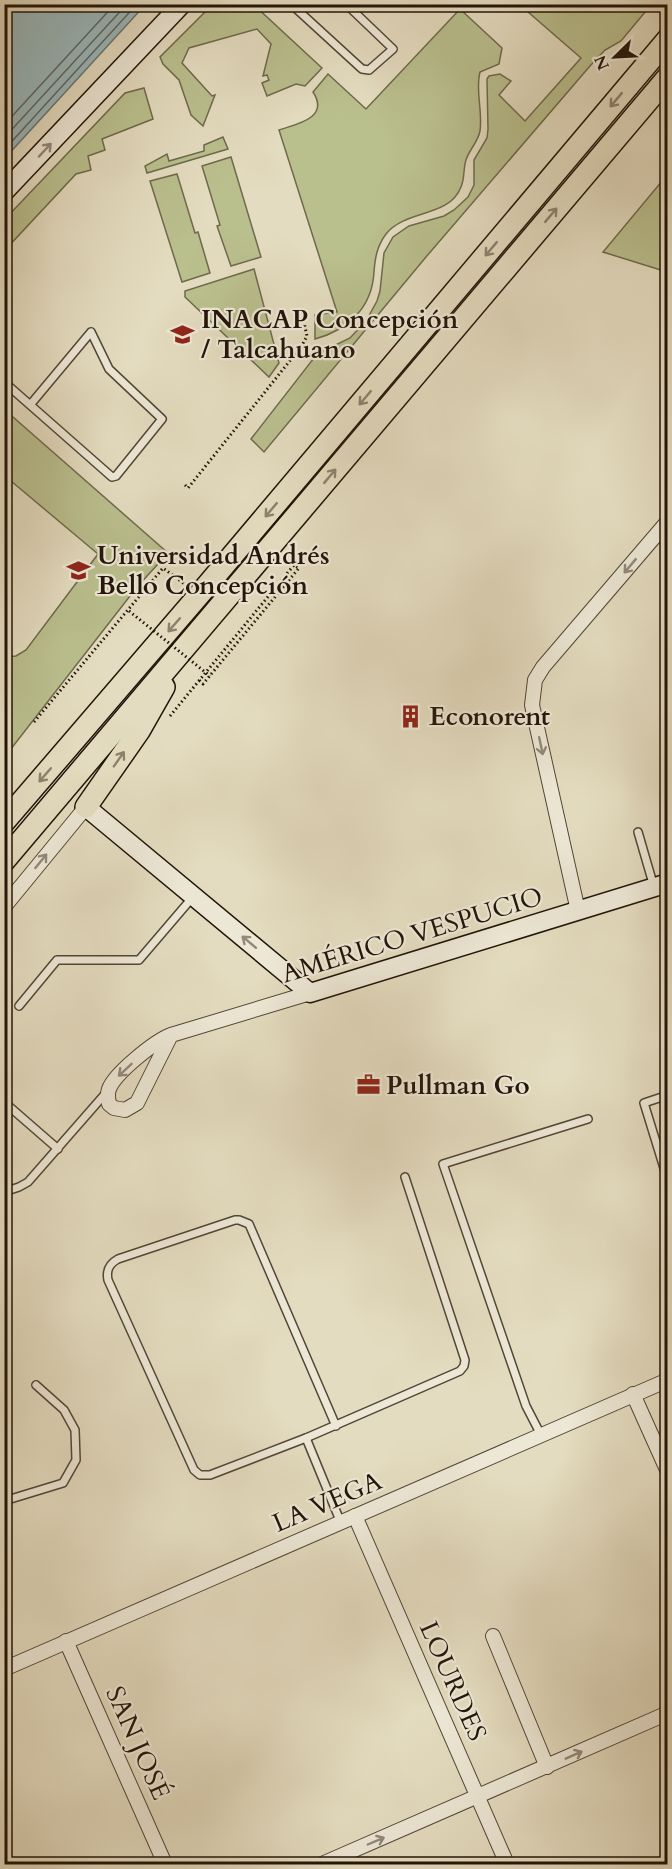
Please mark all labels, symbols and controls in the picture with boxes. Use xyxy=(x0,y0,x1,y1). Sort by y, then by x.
north arrow xyxy=(585,27,645,87)
text: N xyxy=(589,52,615,74)
one-way arrow xyxy=(610,92,623,108)
one-way arrow xyxy=(37,142,52,157)
one-way arrow xyxy=(544,208,558,223)
one-way arrow xyxy=(484,241,497,257)
place label: INACAP Concepción / Talcahuano xyxy=(201,302,459,367)
school or university icon: INACAP Concepción / Talcahuano xyxy=(170,321,196,347)
one-way arrow xyxy=(358,390,372,405)
one-way arrow xyxy=(323,469,337,484)
one-way arrow xyxy=(265,502,278,518)
place label: Universidad Andrés Bello Concepción xyxy=(97,538,330,603)
school or university icon: Universidad Andrés Bello Concepción xyxy=(66,557,92,583)
one-way arrow xyxy=(623,558,636,574)
one-way arrow xyxy=(167,617,181,632)
place label: Econorent xyxy=(429,699,550,734)
building icon: Econorent xyxy=(398,703,424,729)
one-way arrow xyxy=(536,736,547,756)
one-way arrow xyxy=(113,751,125,768)
one-way arrow xyxy=(38,767,51,783)
one-way arrow xyxy=(35,854,48,870)
street label: AMÉRICO VESPUCIO xyxy=(277,879,547,991)
one-way arrow xyxy=(241,936,257,949)
one-way arrow xyxy=(117,1063,132,1078)
place label: Pullman Go xyxy=(386,1068,530,1103)
office icon: Pullman Go xyxy=(355,1072,381,1098)
street label: LA VEGA xyxy=(267,1463,387,1541)
street label: LOURDES xyxy=(411,1616,495,1746)
street label: SAN JOSÉ xyxy=(97,1681,179,1805)
one-way arrow xyxy=(564,1749,582,1760)
one-way arrow xyxy=(366,1835,385,1846)

